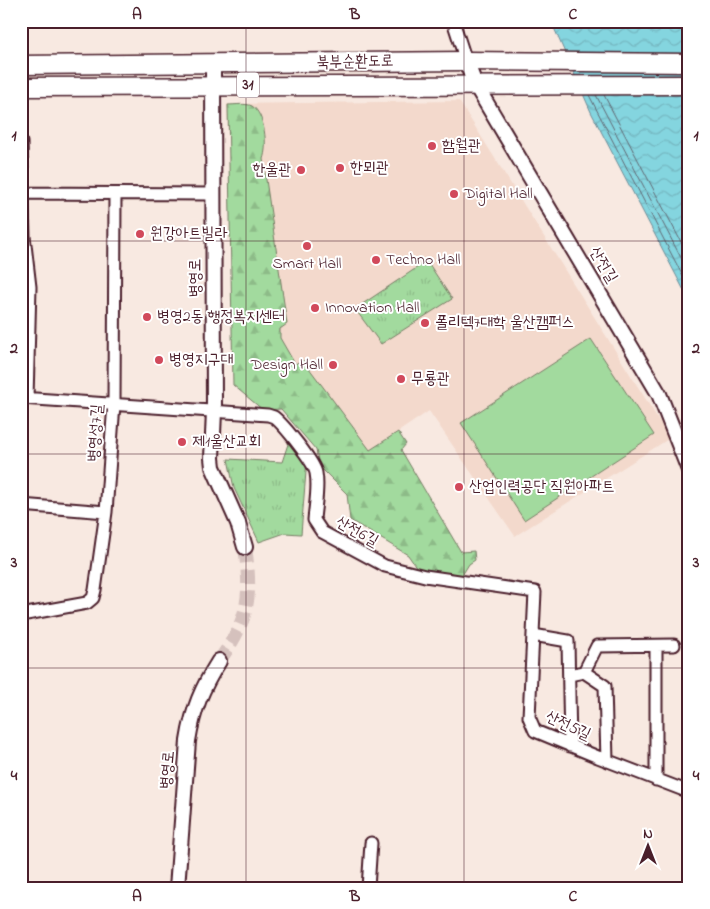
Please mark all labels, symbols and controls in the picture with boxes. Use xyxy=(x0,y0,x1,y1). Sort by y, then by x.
text: A xyxy=(132,3,142,27)
text: B xyxy=(349,3,361,27)
text: C xyxy=(569,3,578,27)
street label: 북부순환도로 xyxy=(316,49,394,75)
road number: 31 xyxy=(237,72,259,98)
text: 1 xyxy=(11,124,17,148)
text: 1 xyxy=(693,124,699,148)
place label: 함월관 xyxy=(442,134,481,158)
marker: 함월관 xyxy=(426,140,438,152)
place label: 한뫼관 xyxy=(350,156,389,180)
place label: 한울관 xyxy=(252,158,291,182)
marker: 한뫼관 xyxy=(334,162,346,174)
marker: 한울관 xyxy=(295,164,307,176)
place label: Digital Hall xyxy=(463,182,533,206)
marker: Digital Hall xyxy=(448,188,460,200)
place label: 원강아트빌라 xyxy=(150,222,227,246)
marker: 원강아트빌라 xyxy=(134,228,146,240)
marker: Smart Hall xyxy=(301,240,313,252)
street label: 산전길 xyxy=(583,242,623,288)
place label: Techno Hall xyxy=(386,248,461,272)
place label: Smart Hall xyxy=(273,252,342,276)
marker: Techno Hall xyxy=(370,254,382,266)
street label: 병영로 xyxy=(184,259,208,297)
place label: Innovation Hall xyxy=(325,296,420,320)
marker: Innovation Hall xyxy=(309,302,321,314)
place label: 병영2동 행정복지센터 xyxy=(157,305,285,329)
marker: 병영2동 행정복지센터 xyxy=(141,311,153,323)
place label: 폴리텍7대학 울산캠퍼스 xyxy=(435,311,574,335)
marker: 폴리텍7대학 울산캠퍼스 xyxy=(419,317,431,329)
text: 2 xyxy=(9,337,18,361)
text: 2 xyxy=(691,337,700,361)
place label: 병영지구대 xyxy=(169,348,234,372)
place label: Design Hall xyxy=(250,353,323,377)
marker: 병영지구대 xyxy=(153,354,165,366)
marker: Design Hall xyxy=(327,359,339,371)
place label: 무룡관 xyxy=(411,367,450,391)
marker: 무룡관 xyxy=(395,373,407,385)
street label: 병영성7길 xyxy=(82,403,110,463)
place label: 제1울산교회 xyxy=(192,430,261,454)
marker: 제1울산교회 xyxy=(176,436,188,448)
place label: 산업인력공단 직원아파트 xyxy=(469,475,615,499)
marker: 산업인력공단 직원아파트 xyxy=(453,481,465,493)
street label: 산전6길 xyxy=(331,510,383,554)
text: 3 xyxy=(10,551,18,575)
text: 3 xyxy=(692,551,700,575)
street label: 산전5길 xyxy=(541,705,595,747)
street label: 병영로 xyxy=(154,750,182,790)
text: 4 xyxy=(10,764,18,788)
text: 4 xyxy=(692,764,700,788)
north arrow xyxy=(622,822,672,872)
text: N xyxy=(643,824,653,845)
text: A xyxy=(132,885,142,909)
text: B xyxy=(349,885,361,909)
text: C xyxy=(569,885,578,909)

